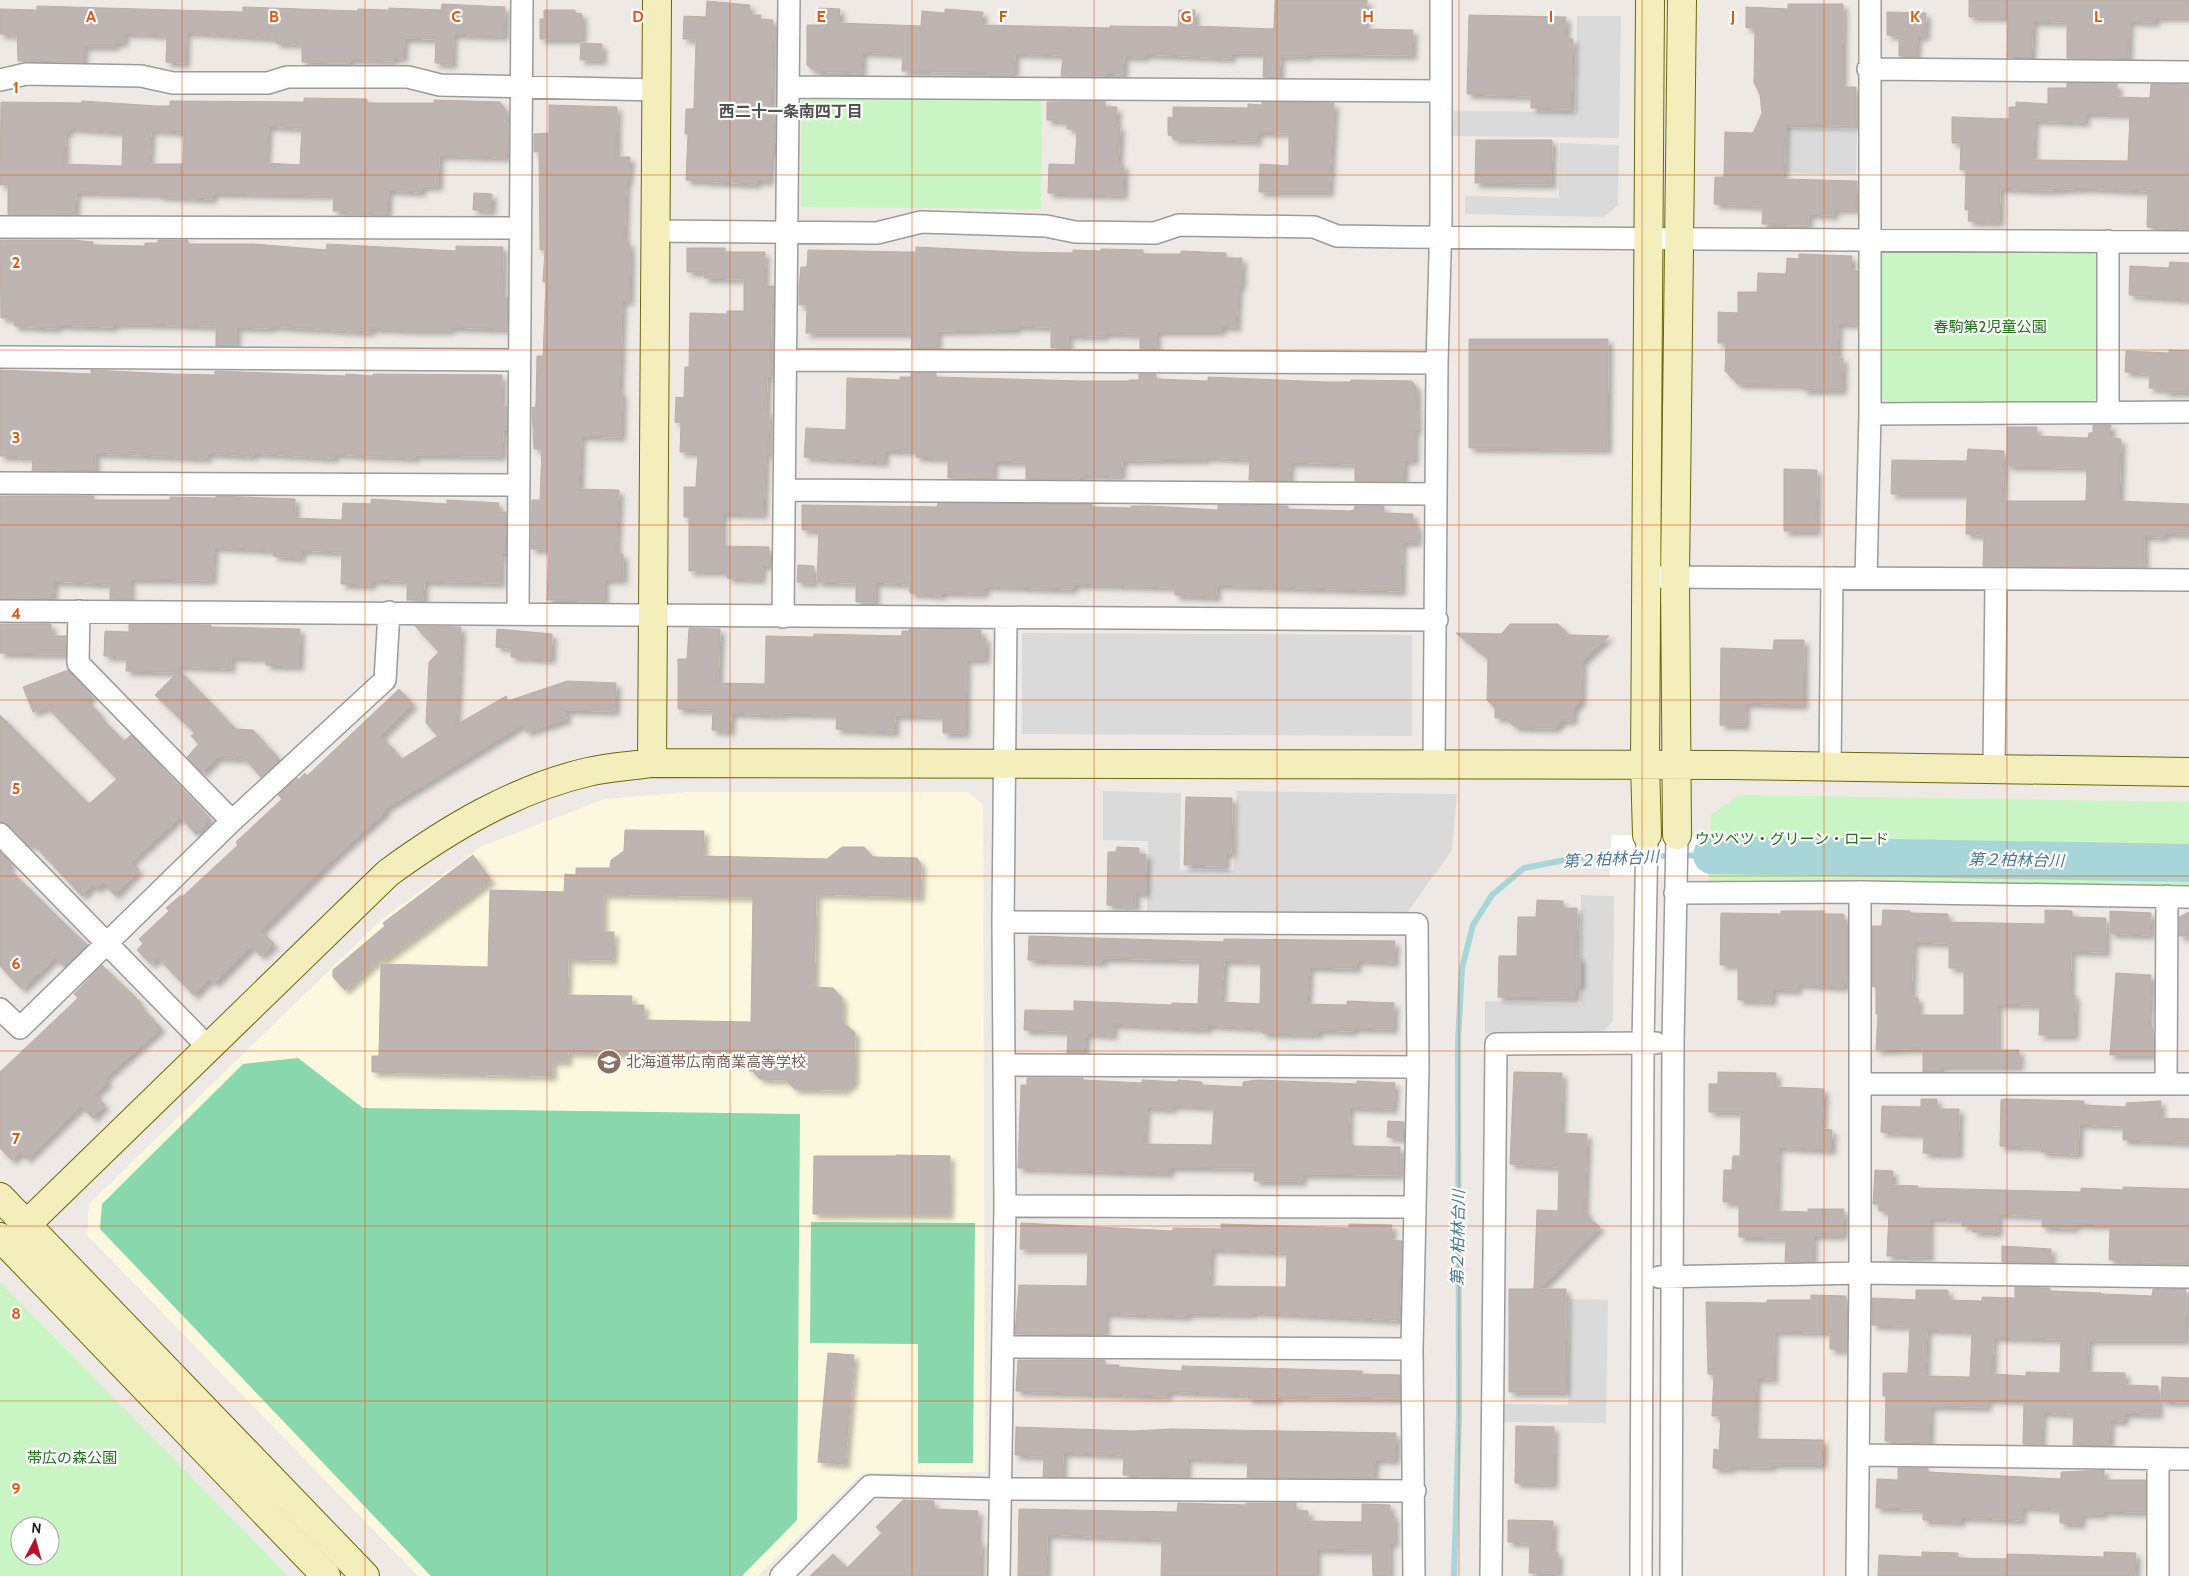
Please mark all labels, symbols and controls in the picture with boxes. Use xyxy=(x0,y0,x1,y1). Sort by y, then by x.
text: A xyxy=(86,7,96,26)
text: B xyxy=(269,7,279,26)
text: C xyxy=(451,7,461,26)
text: D xyxy=(632,7,644,26)
text: E xyxy=(816,7,826,26)
text: F xyxy=(999,7,1008,26)
text: G xyxy=(1181,7,1191,26)
text: H xyxy=(1362,7,1374,26)
text: I xyxy=(1549,7,1553,26)
text: J xyxy=(1730,7,1735,26)
text: K xyxy=(1910,7,1920,26)
text: L xyxy=(2094,7,2102,26)
text: 1 xyxy=(13,78,19,97)
district label: 西二十一条南四丁目 xyxy=(719,102,863,121)
text: 2 xyxy=(12,253,20,272)
park label: 春駒第2児童公園 xyxy=(1934,318,2046,336)
text: 3 xyxy=(12,428,20,447)
text: 4 xyxy=(11,604,21,623)
text: 5 xyxy=(12,779,20,798)
park label: ウツベツ・グリーン・ロード xyxy=(1695,830,1889,848)
water label: 第２柏林台川 xyxy=(1563,847,1661,871)
water label: 第２柏林台川 xyxy=(1968,850,2066,870)
text: 6 xyxy=(12,954,21,973)
school or university icon: 北海道帯広南商業高等学校 xyxy=(596,1049,622,1075)
place label: 北海道帯広南商業高等学校 xyxy=(626,1053,806,1071)
text: 7 xyxy=(12,1129,21,1148)
water label: 第２柏林台川 xyxy=(1448,1188,1468,1286)
text: 8 xyxy=(11,1304,21,1323)
park label: 帯広の森公園 xyxy=(27,1449,117,1467)
text: 9 xyxy=(12,1479,21,1498)
north arrow xyxy=(10,1516,60,1566)
text: N xyxy=(30,1519,42,1538)

